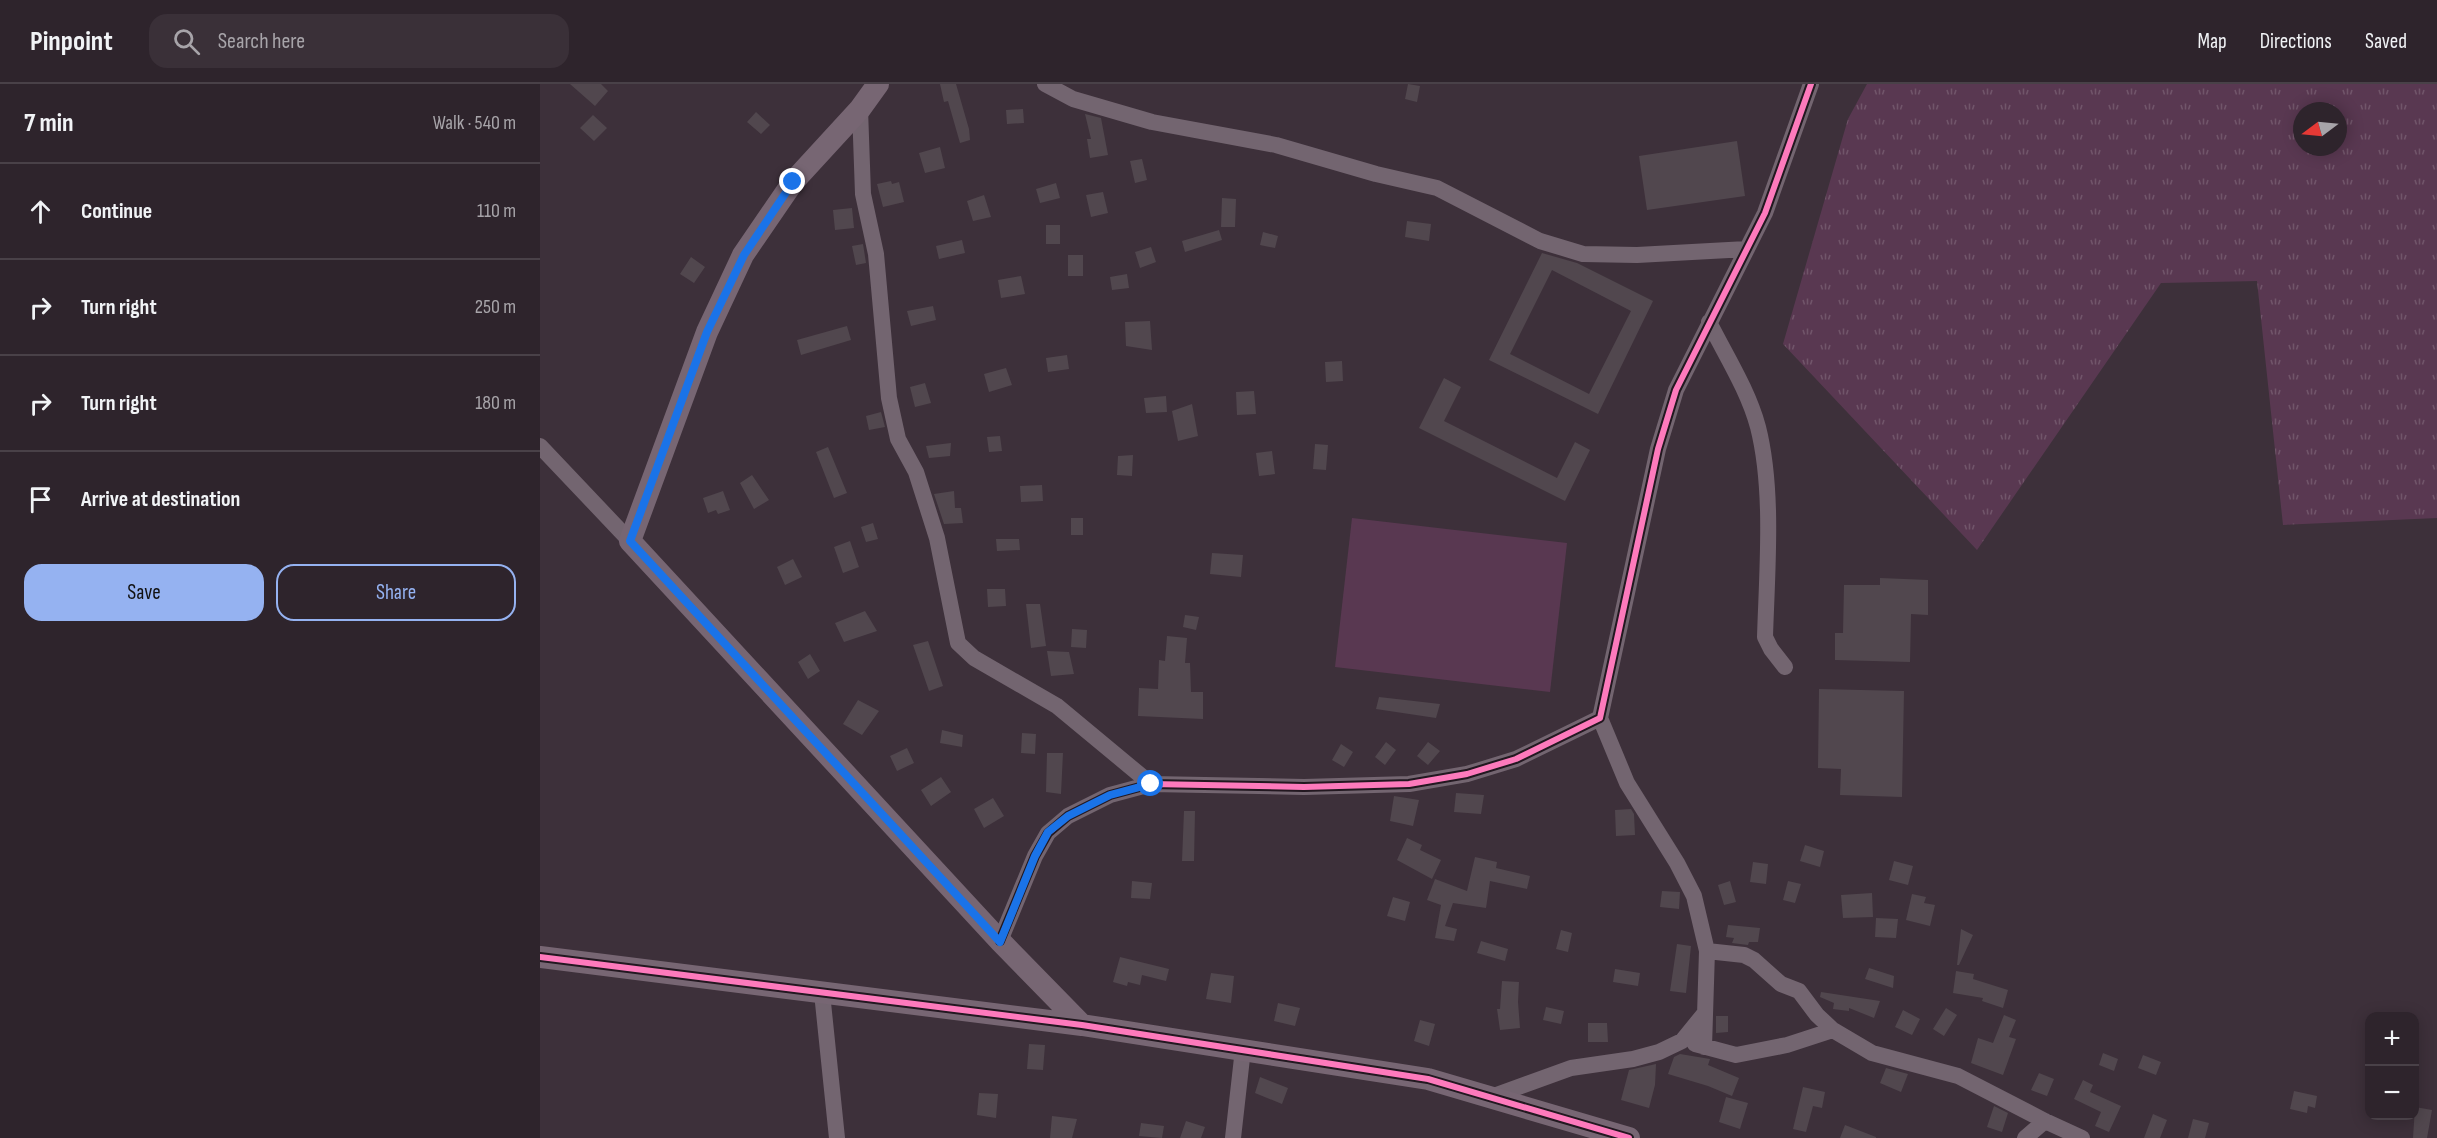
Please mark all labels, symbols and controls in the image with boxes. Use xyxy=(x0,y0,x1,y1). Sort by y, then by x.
search box xyxy=(149,14,569,68)
text: Pinpoint xyxy=(30,25,113,58)
icon: search xyxy=(170,25,203,58)
text: Search here xyxy=(218,28,305,55)
text: Map xyxy=(2197,29,2227,54)
text: Directions xyxy=(2260,29,2332,54)
text: Saved xyxy=(2365,29,2407,54)
north arrow xyxy=(2293,102,2347,156)
text: 7 min xyxy=(24,108,73,139)
text: Walk · 540 m xyxy=(433,111,516,135)
route end xyxy=(779,168,805,194)
icon: ahead xyxy=(24,195,57,228)
text: Continue xyxy=(81,198,152,225)
text: 110 m xyxy=(477,199,516,223)
icon: right xyxy=(24,291,57,324)
text: Turn right xyxy=(81,294,157,321)
text: 250 m xyxy=(475,295,516,319)
icon: right xyxy=(24,387,57,420)
text: Turn right xyxy=(81,390,157,417)
text: 180 m xyxy=(475,391,516,415)
icon: arrive xyxy=(24,483,57,516)
text: Arrive at destination xyxy=(81,486,240,513)
button: Save xyxy=(24,564,264,621)
button: Share xyxy=(276,564,516,621)
route start xyxy=(1137,770,1163,796)
map controls xyxy=(2365,1012,2419,1120)
button: + xyxy=(2365,1012,2419,1066)
button: − xyxy=(2365,1066,2419,1120)

